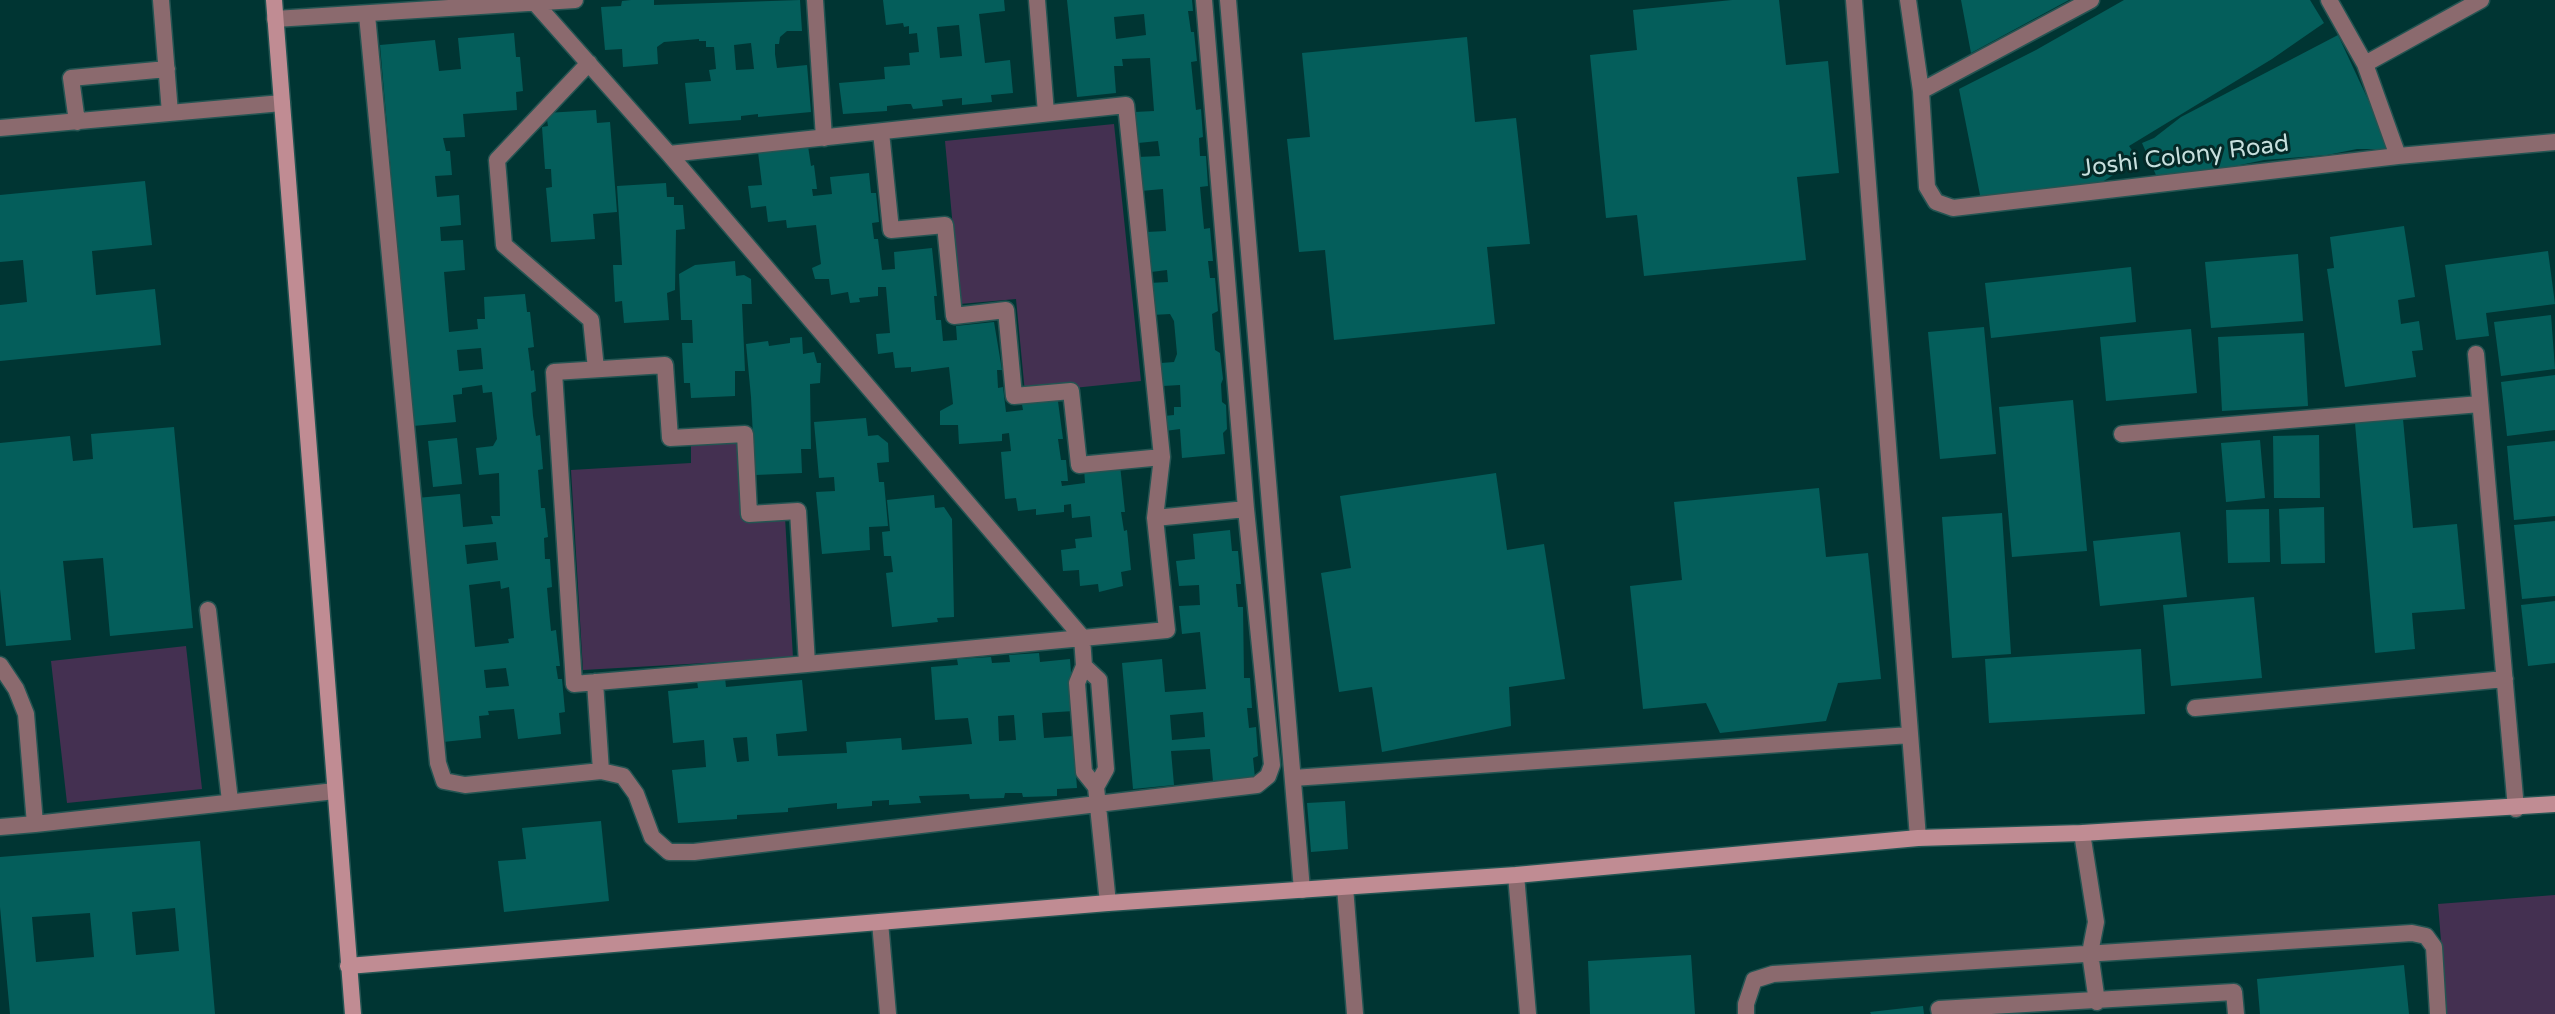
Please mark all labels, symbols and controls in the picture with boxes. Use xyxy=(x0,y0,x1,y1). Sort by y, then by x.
street label: Joshi Colony Road xyxy=(2079,130,2291,184)

